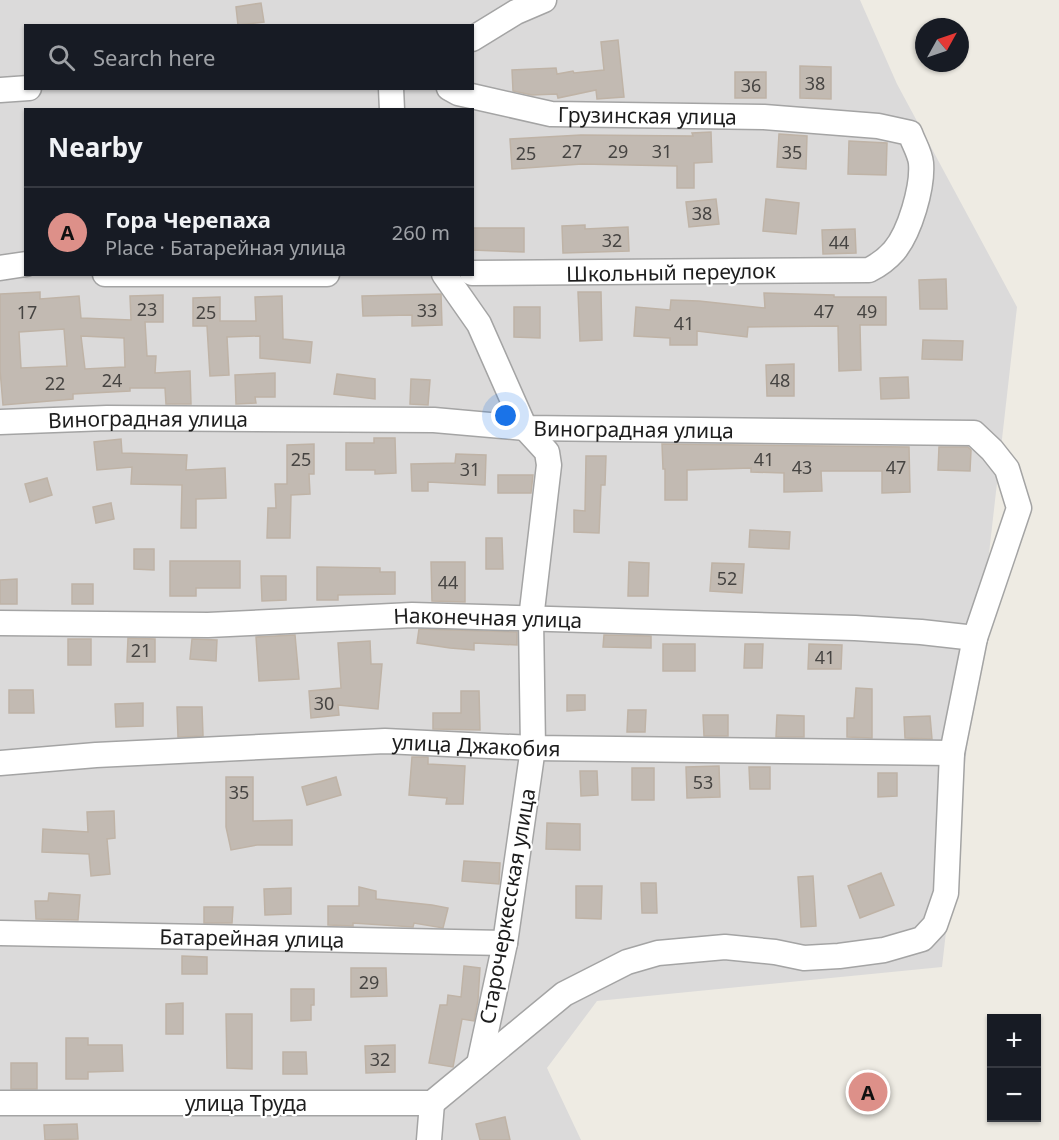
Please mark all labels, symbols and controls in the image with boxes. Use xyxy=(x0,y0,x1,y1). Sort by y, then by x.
north arrow xyxy=(915,18,969,72)
search box xyxy=(24,24,474,90)
icon: search xyxy=(45,41,78,74)
text: Search here xyxy=(93,42,215,72)
house number: 38 xyxy=(805,71,825,95)
house number: 36 xyxy=(741,73,761,97)
street label: Грузинская улица xyxy=(558,100,737,131)
text: Nearby xyxy=(48,129,143,165)
house number: 27 xyxy=(562,139,582,163)
house number: 29 xyxy=(608,139,628,163)
house number: 31 xyxy=(652,139,672,163)
house number: 35 xyxy=(782,140,802,164)
house number: 25 xyxy=(516,141,536,165)
house number: 38 xyxy=(692,201,712,225)
text: Гора Черепаха xyxy=(105,204,271,234)
text: A xyxy=(61,219,74,246)
text: 260 m xyxy=(392,219,450,246)
house number: 32 xyxy=(602,228,622,252)
house number: 44 xyxy=(829,230,849,254)
text: Place · Батарейная улица xyxy=(105,234,346,261)
street label: Школьный переулок xyxy=(566,256,776,288)
house number: 23 xyxy=(137,297,157,321)
house number: 33 xyxy=(417,298,437,322)
house number: 47 xyxy=(814,299,834,323)
house number: 49 xyxy=(857,299,877,323)
house number: 17 xyxy=(17,300,37,324)
house number: 25 xyxy=(196,300,216,324)
house number: 41 xyxy=(674,311,694,335)
house number: 24 xyxy=(102,368,122,392)
house number: 48 xyxy=(770,368,790,392)
house number: 22 xyxy=(45,371,65,395)
your location xyxy=(491,401,520,430)
street label: Виноградная улица xyxy=(47,404,248,434)
street label: Виноградная улица xyxy=(533,414,734,444)
house number: 25 xyxy=(291,447,311,471)
house number: 41 xyxy=(754,447,774,471)
house number: 43 xyxy=(792,455,812,479)
house number: 47 xyxy=(886,455,906,479)
house number: 31 xyxy=(460,457,480,481)
house number: 52 xyxy=(717,566,737,590)
house number: 44 xyxy=(438,570,458,594)
street label: Наконечная улица xyxy=(393,601,583,634)
house number: 21 xyxy=(131,638,151,662)
house number: 41 xyxy=(815,645,835,669)
house number: 30 xyxy=(314,691,334,715)
street label: улица Джакобия xyxy=(391,727,561,762)
house number: 53 xyxy=(693,770,713,794)
house number: 35 xyxy=(229,780,249,804)
street label: Старочеркесская улица xyxy=(472,786,542,1026)
street label: Батарейная улица xyxy=(159,922,345,954)
house number: 29 xyxy=(359,970,379,994)
map controls xyxy=(987,1014,1041,1122)
button: + xyxy=(987,1014,1041,1068)
house number: 32 xyxy=(370,1047,390,1071)
button: − xyxy=(987,1068,1041,1122)
pin: A xyxy=(848,1070,888,1114)
street label: улица Труда xyxy=(185,1089,307,1117)

